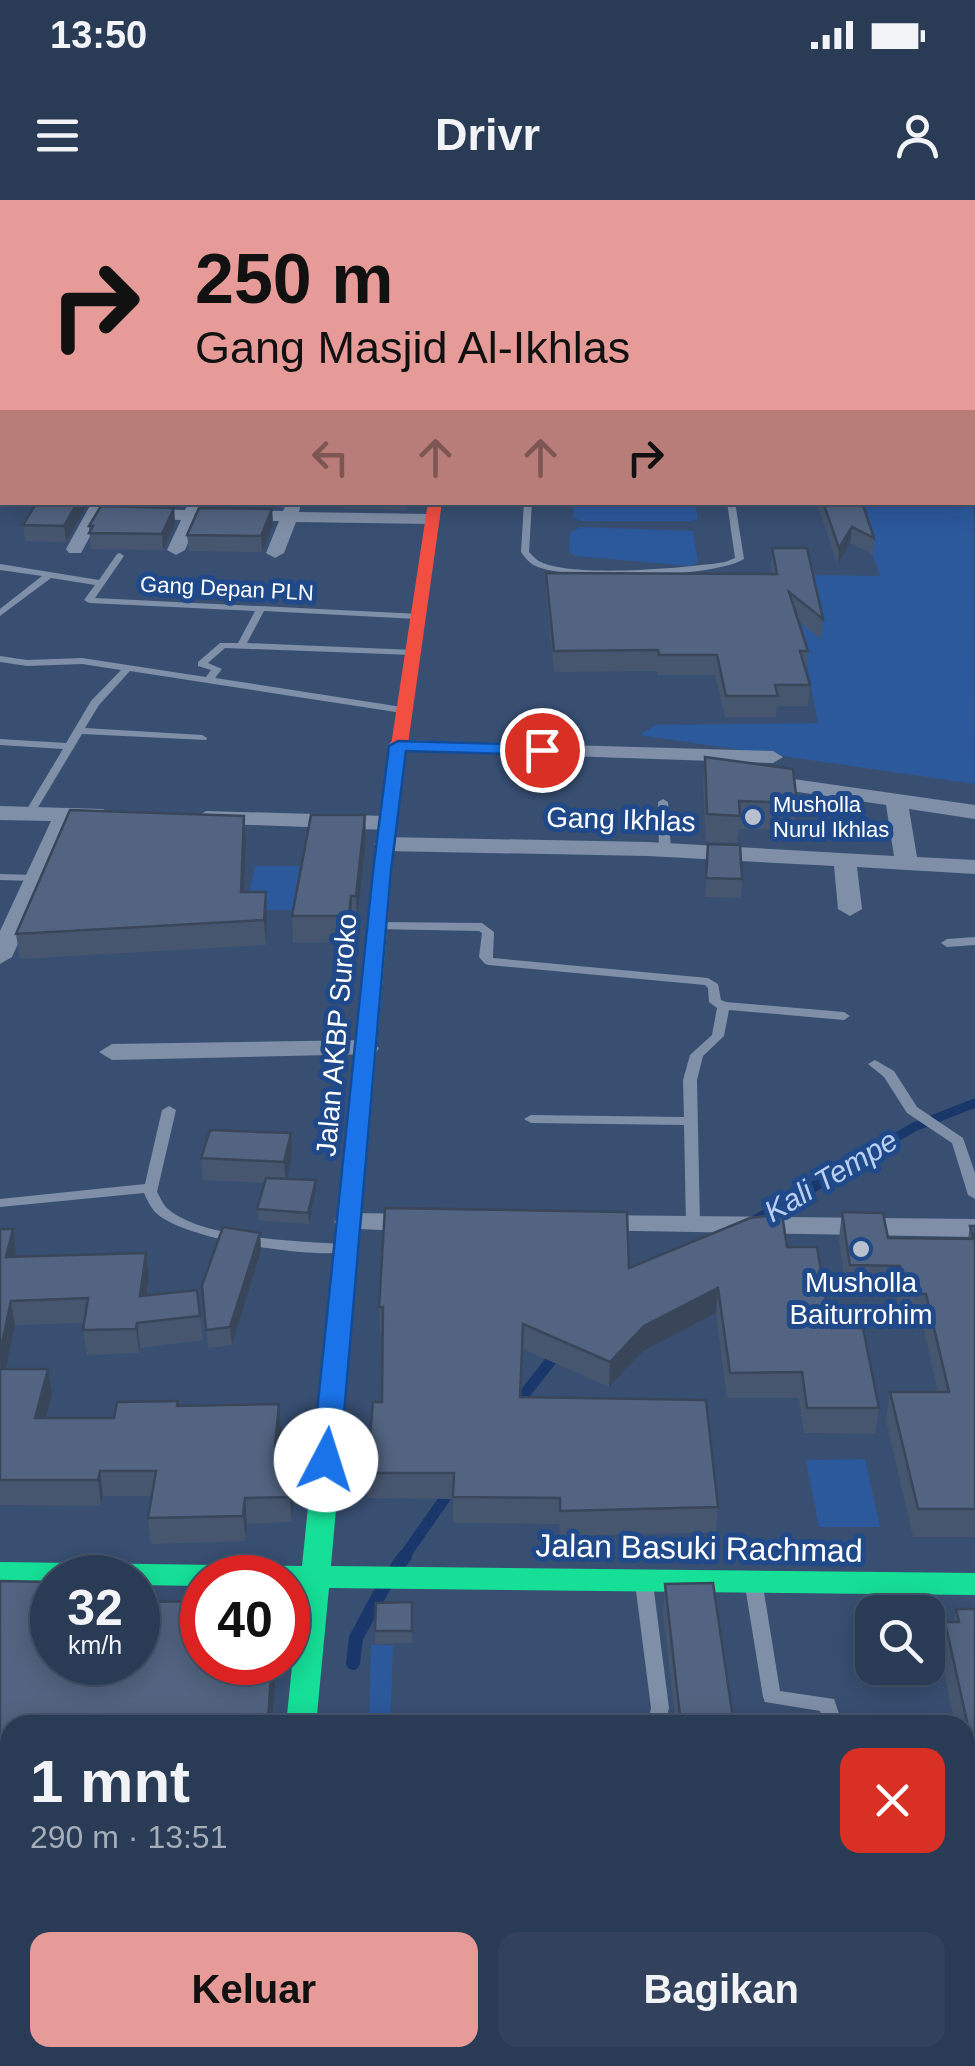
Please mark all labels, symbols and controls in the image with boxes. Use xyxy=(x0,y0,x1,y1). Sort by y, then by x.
text: 13:50 xyxy=(50,14,147,56)
icon: menu xyxy=(30,108,85,163)
icon: person xyxy=(890,108,945,163)
text: Drivr xyxy=(435,109,540,160)
icon: right xyxy=(30,240,160,370)
text: 250 m xyxy=(195,240,393,318)
text: Gang Masjid Al-Ikhlas xyxy=(195,322,630,373)
icon: left xyxy=(303,430,358,485)
icon: ahead xyxy=(408,430,463,485)
icon: ahead xyxy=(513,430,568,485)
icon: right xyxy=(618,430,673,485)
street label: Gang Depan PLN xyxy=(140,571,314,606)
pin xyxy=(500,708,585,793)
icon: arrive xyxy=(515,723,570,778)
place label: Musholla Nurul Ikhlas xyxy=(773,792,889,842)
street label: Gang Ikhlas xyxy=(546,801,696,838)
marker: Musholla Nurul Ikhlas xyxy=(742,806,764,828)
street label: Jalan AKBP Suroko xyxy=(310,912,363,1158)
water label: Kali Tempe xyxy=(758,1123,903,1228)
marker: Musholla Baiturrohim xyxy=(850,1238,872,1260)
place label: Musholla Baiturrohim xyxy=(789,1267,933,1330)
position arrow xyxy=(274,1408,378,1512)
street label: Jalan Basuki Rachmad xyxy=(535,1527,863,1569)
speed limit sign: 40 xyxy=(180,1555,310,1685)
text: 32 xyxy=(67,1580,123,1636)
map controls xyxy=(855,1595,945,1685)
button: search xyxy=(855,1595,945,1685)
text: km/h xyxy=(68,1631,122,1659)
text: 1 mnt xyxy=(30,1748,190,1815)
button: close xyxy=(840,1748,945,1853)
text: 290 m · 13:51 xyxy=(30,1819,227,1855)
button: Keluar xyxy=(30,1932,478,2047)
button: Bagikan xyxy=(498,1932,945,2047)

